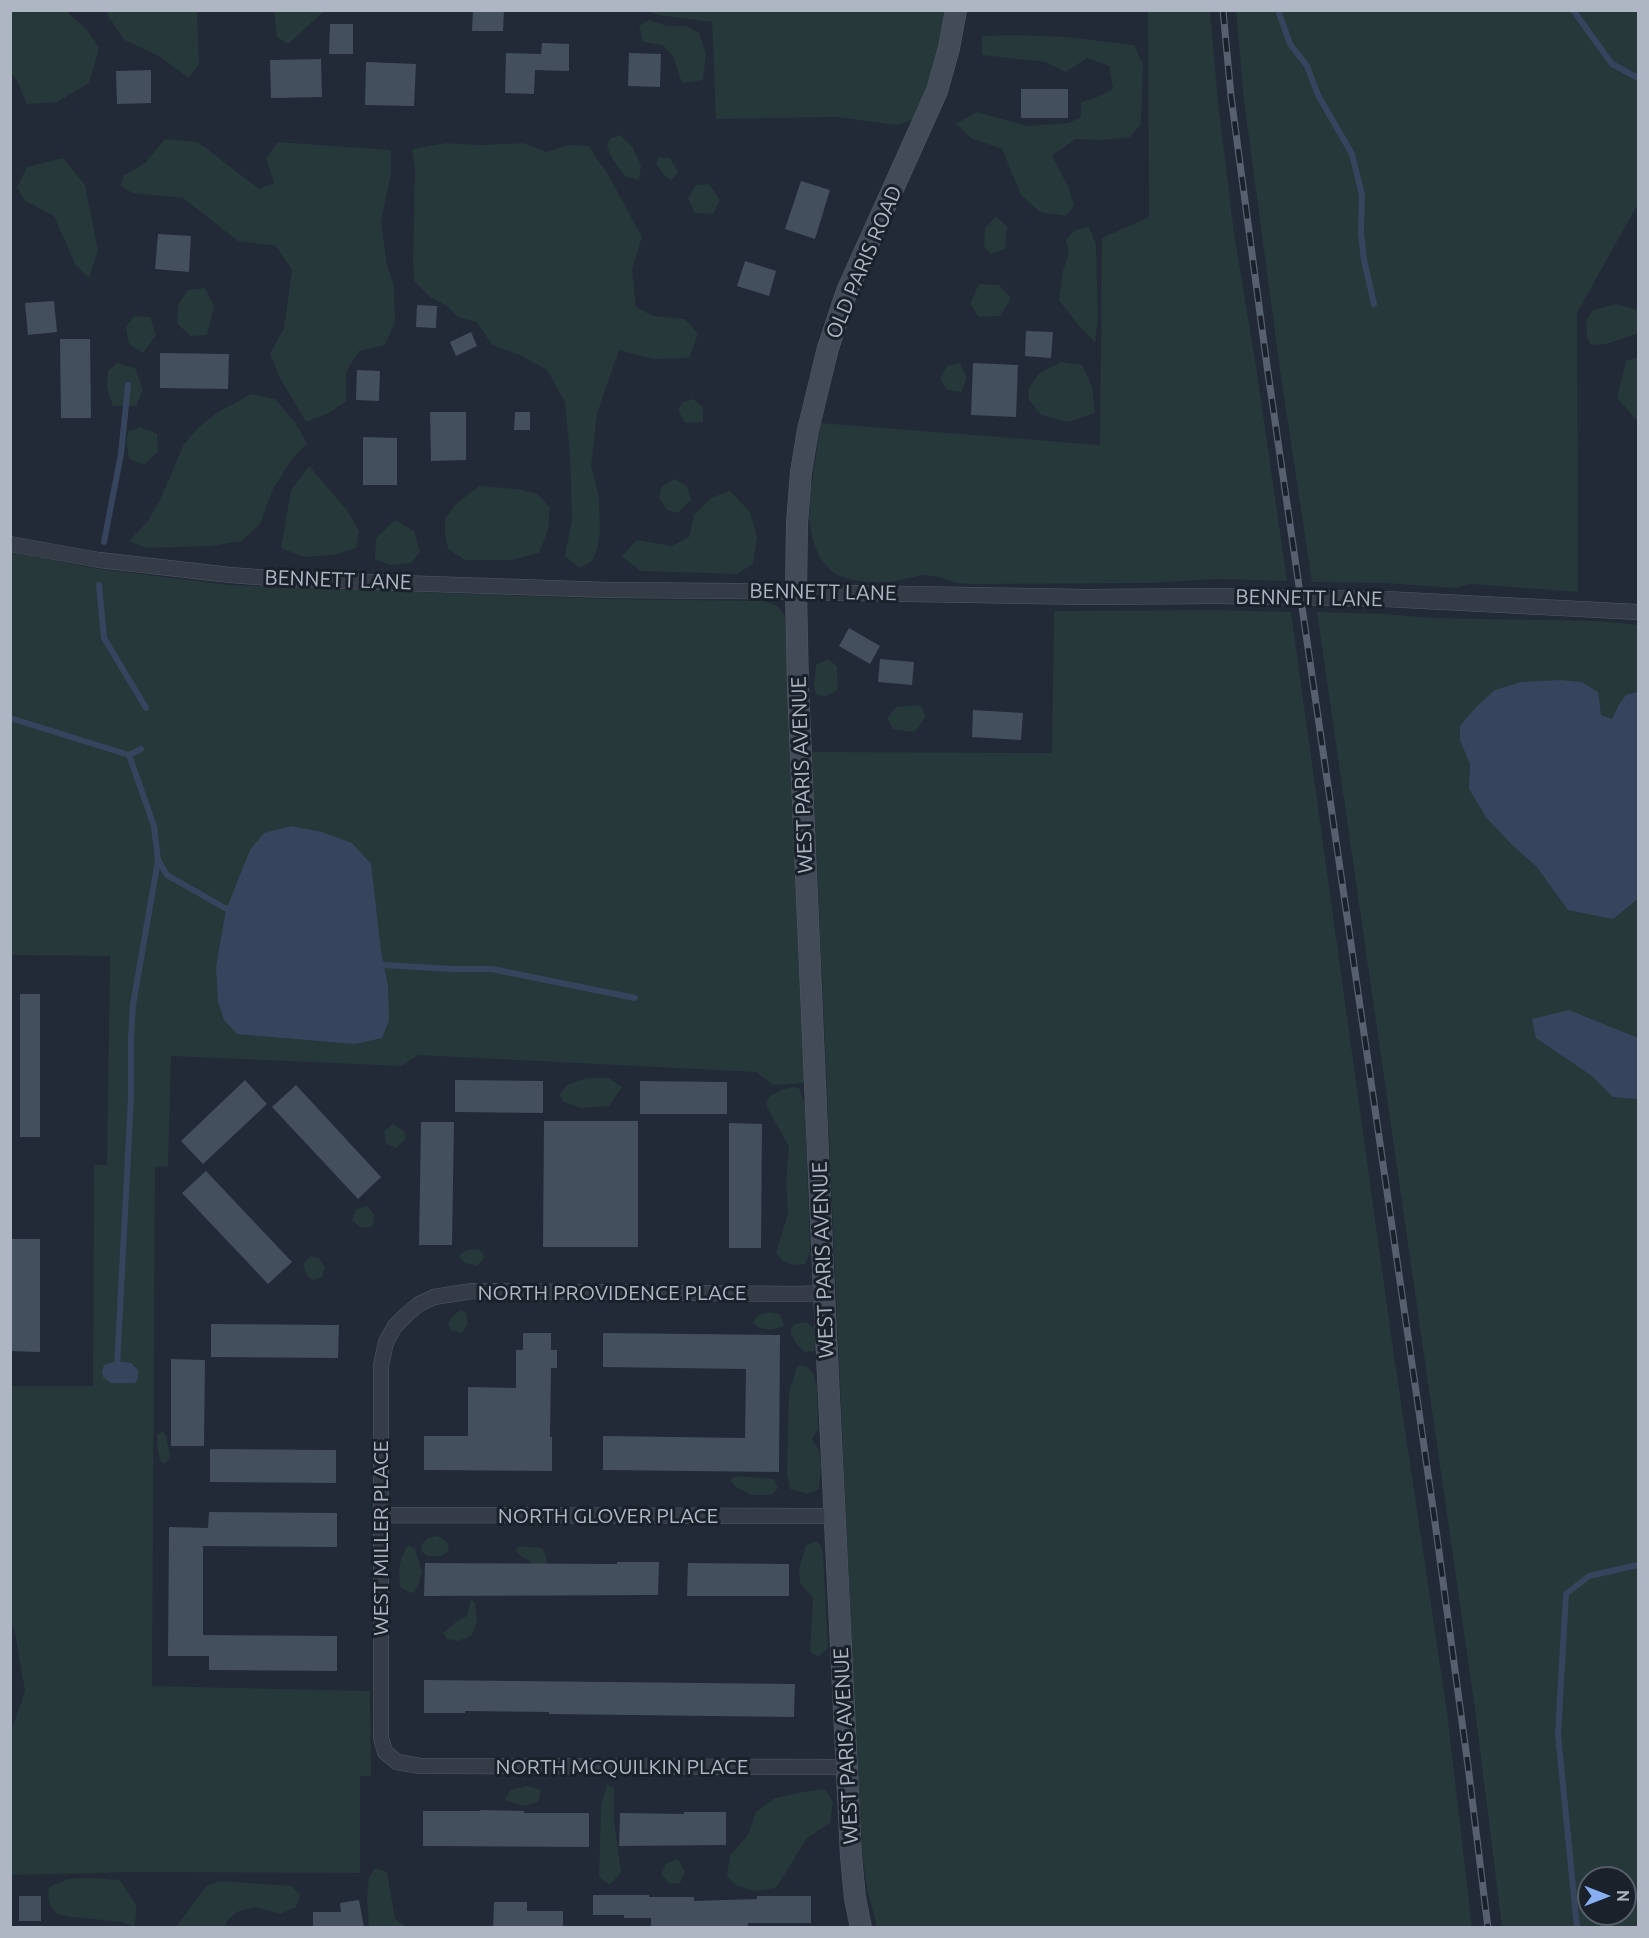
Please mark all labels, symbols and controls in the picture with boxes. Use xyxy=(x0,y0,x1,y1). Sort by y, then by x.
street label: OLD PARIS ROAD xyxy=(820,182,908,342)
street label: BENNETT LANE xyxy=(264,565,412,595)
street label: BENNETT LANE xyxy=(749,578,897,606)
street label: BENNETT LANE xyxy=(1235,584,1383,612)
street label: WEST PARIS AVENUE xyxy=(786,676,818,874)
street label: WEST PARIS AVENUE xyxy=(807,1161,839,1359)
street label: NORTH PROVIDENCE PLACE xyxy=(478,1280,746,1306)
street label: WEST MILLER PLACE xyxy=(368,1440,394,1636)
street label: NORTH GLOVER PLACE xyxy=(498,1503,718,1529)
street label: WEST PARIS AVENUE xyxy=(828,1647,864,1845)
street label: NORTH MCQUILKIN PLACE xyxy=(496,1754,748,1780)
north arrow xyxy=(1577,1866,1637,1926)
text: N xyxy=(1614,1890,1632,1902)

